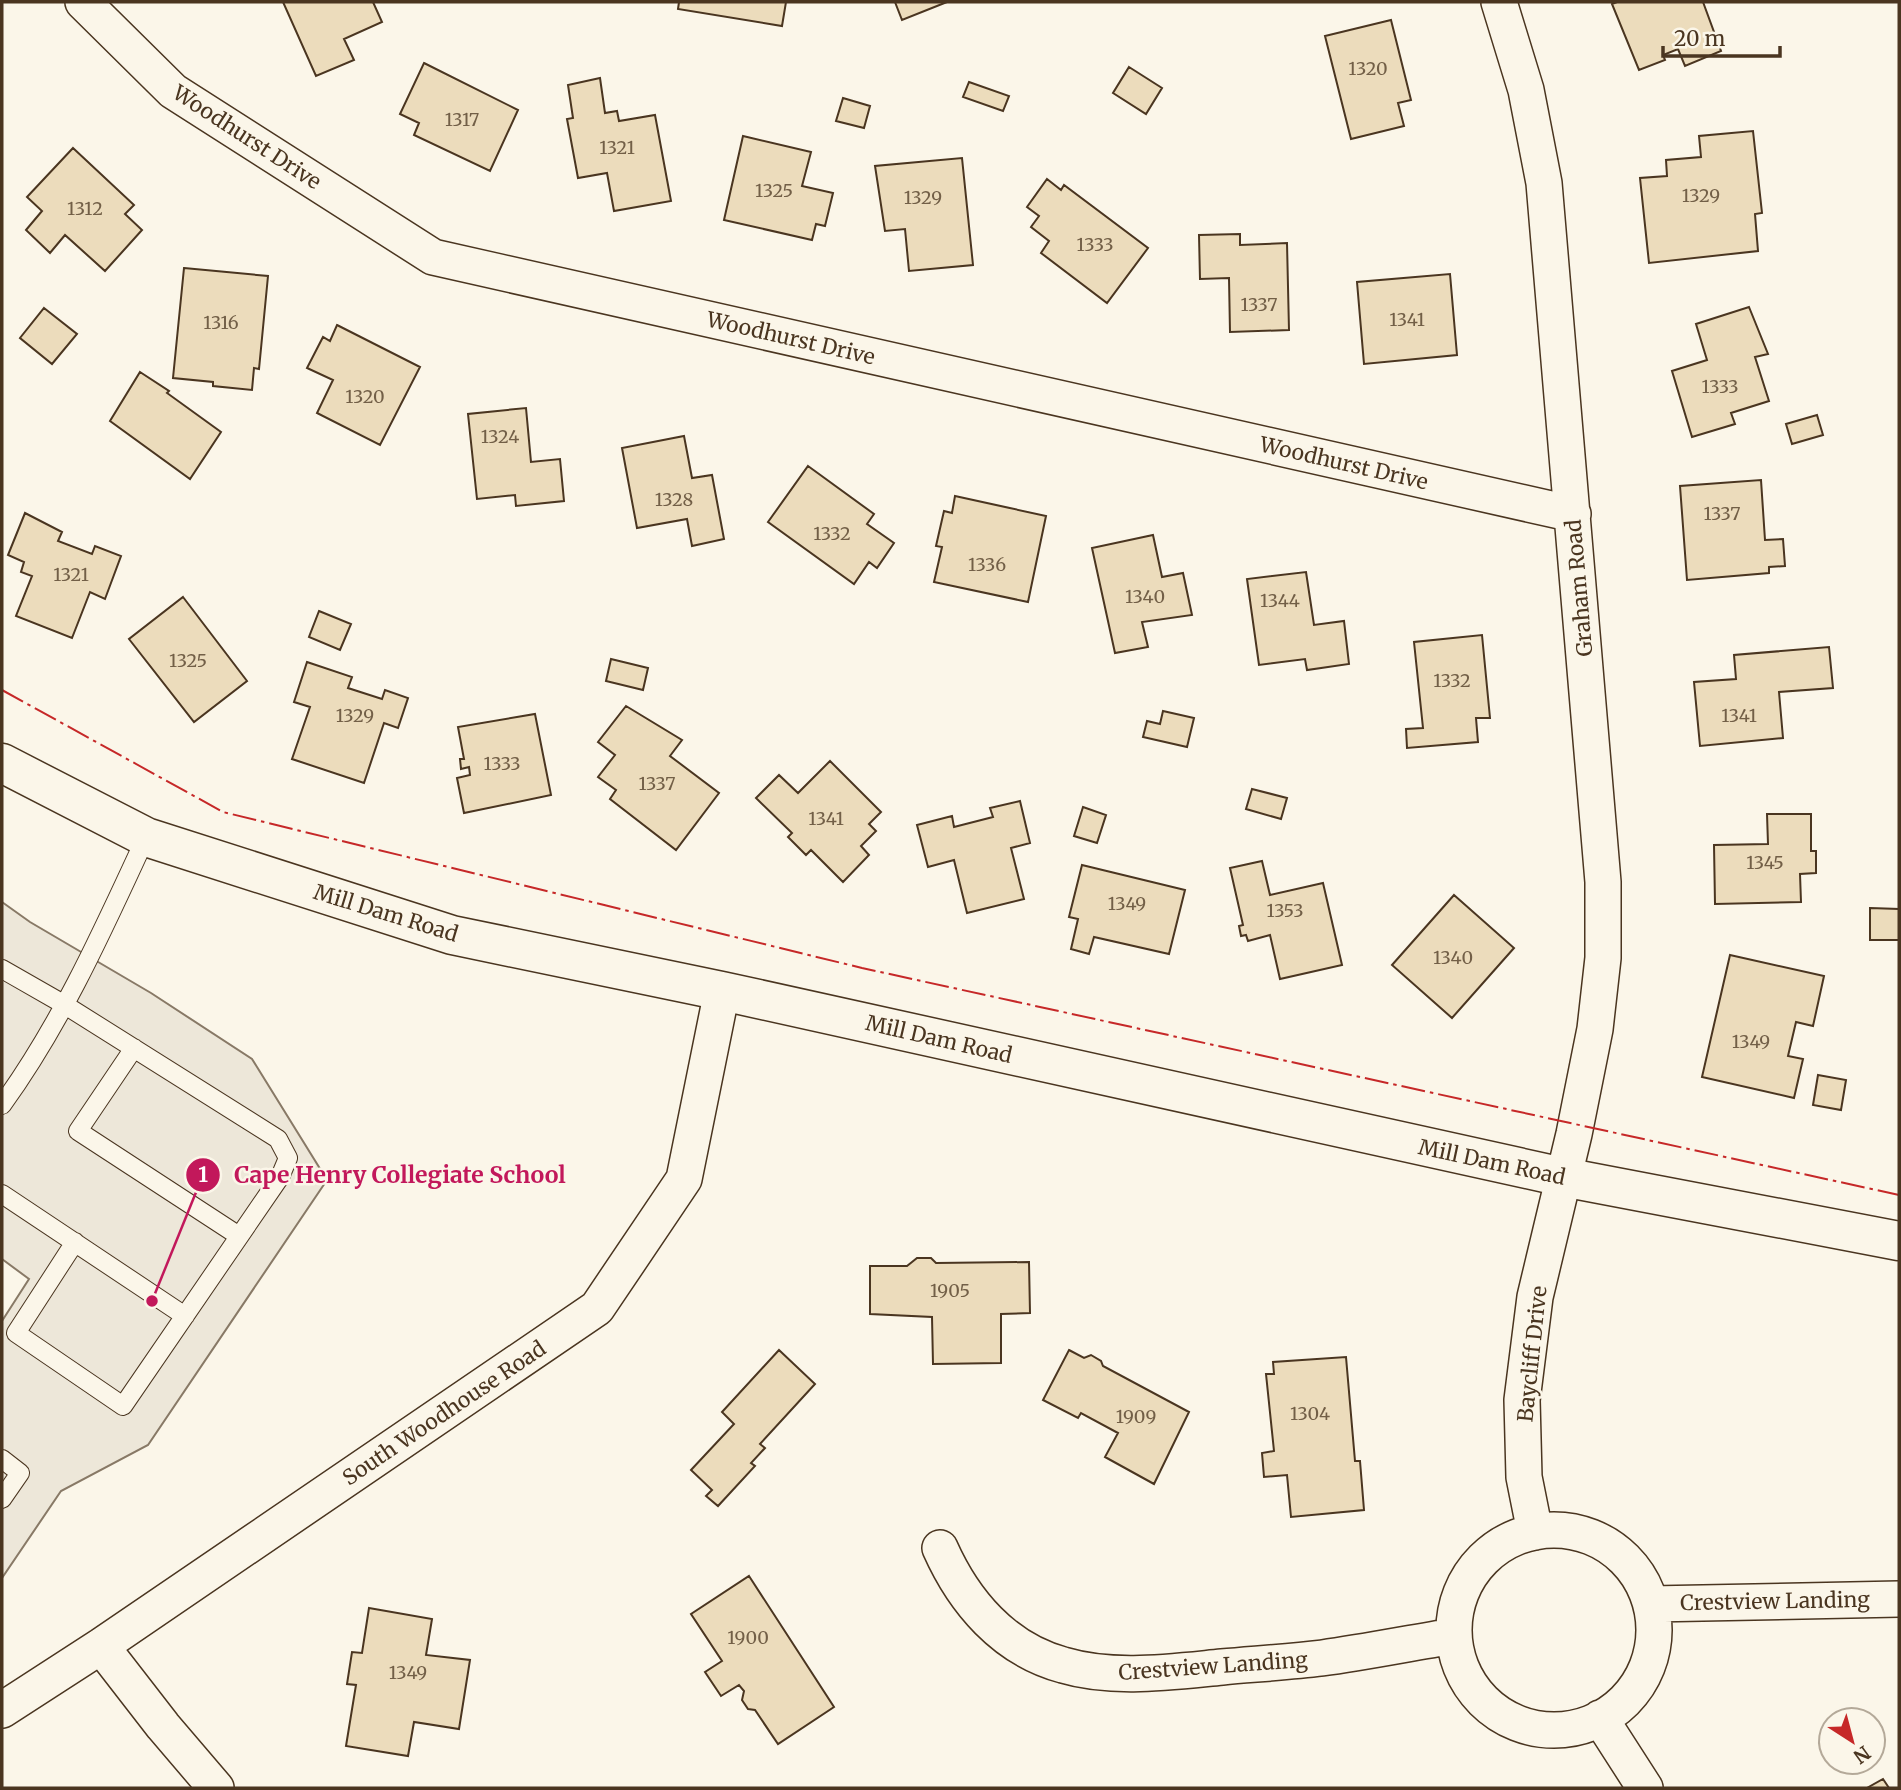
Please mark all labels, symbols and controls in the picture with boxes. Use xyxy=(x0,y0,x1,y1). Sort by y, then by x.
scale bar xyxy=(1663,14,1780,58)
text: 20 m xyxy=(1674,25,1726,52)
house number: 1320 xyxy=(1348,57,1388,80)
street label: Woodhurst Drive xyxy=(167,78,326,195)
house number: 1317 xyxy=(445,108,479,131)
house number: 1321 xyxy=(599,136,635,159)
house number: 1325 xyxy=(755,179,793,202)
house number: 1329 xyxy=(1682,184,1720,207)
house number: 1329 xyxy=(904,186,942,209)
house number: 1312 xyxy=(67,197,103,220)
house number: 1333 xyxy=(1077,233,1113,256)
house number: 1337 xyxy=(1240,293,1278,316)
street label: Woodhurst Drive xyxy=(703,305,878,370)
house number: 1341 xyxy=(1389,308,1425,331)
house number: 1316 xyxy=(203,311,239,334)
house number: 1333 xyxy=(1702,375,1738,398)
house number: 1320 xyxy=(345,385,385,408)
house number: 1324 xyxy=(481,425,519,448)
street label: Woodhurst Drive xyxy=(1256,430,1431,495)
house number: 1328 xyxy=(655,488,693,511)
house number: 1337 xyxy=(1703,502,1741,525)
street label: Graham Road xyxy=(1560,518,1598,658)
house number: 1332 xyxy=(813,522,851,545)
house number: 1336 xyxy=(968,553,1006,576)
house number: 1321 xyxy=(53,563,89,586)
house number: 1340 xyxy=(1125,585,1165,608)
house number: 1344 xyxy=(1260,589,1300,612)
house number: 1325 xyxy=(169,649,207,672)
house number: 1332 xyxy=(1433,669,1471,692)
house number: 1329 xyxy=(336,704,374,727)
house number: 1341 xyxy=(1721,704,1757,727)
house number: 1333 xyxy=(484,752,520,775)
house number: 1337 xyxy=(638,772,676,795)
house number: 1341 xyxy=(808,807,844,830)
house number: 1345 xyxy=(1746,851,1784,874)
street label: Mill Dam Road xyxy=(311,878,462,948)
house number: 1349 xyxy=(1108,892,1146,915)
house number: 1353 xyxy=(1267,899,1303,922)
house number: 1340 xyxy=(1433,946,1473,969)
street label: Mill Dam Road xyxy=(863,1009,1015,1069)
house number: 1349 xyxy=(1732,1030,1770,1053)
street label: Mill Dam Road xyxy=(1416,1133,1568,1191)
callout: Cape Henry Collegiate School xyxy=(185,1153,580,1197)
text: Cape Henry Collegiate School xyxy=(234,1160,566,1189)
text: 1 xyxy=(198,1161,208,1188)
house number: 1905 xyxy=(930,1279,970,1302)
street label: Baycliff Drive xyxy=(1511,1284,1553,1423)
street label: South Woodhouse Road xyxy=(337,1335,551,1491)
house number: 1304 xyxy=(1290,1402,1330,1425)
house number: 1909 xyxy=(1116,1405,1156,1428)
street label: Crestview Landing xyxy=(1680,1586,1870,1616)
house number: 1900 xyxy=(727,1626,769,1649)
street label: Crestview Landing xyxy=(1117,1646,1309,1686)
house number: 1349 xyxy=(389,1661,427,1684)
north arrow xyxy=(1817,1706,1887,1776)
text: N xyxy=(1849,1741,1875,1769)

